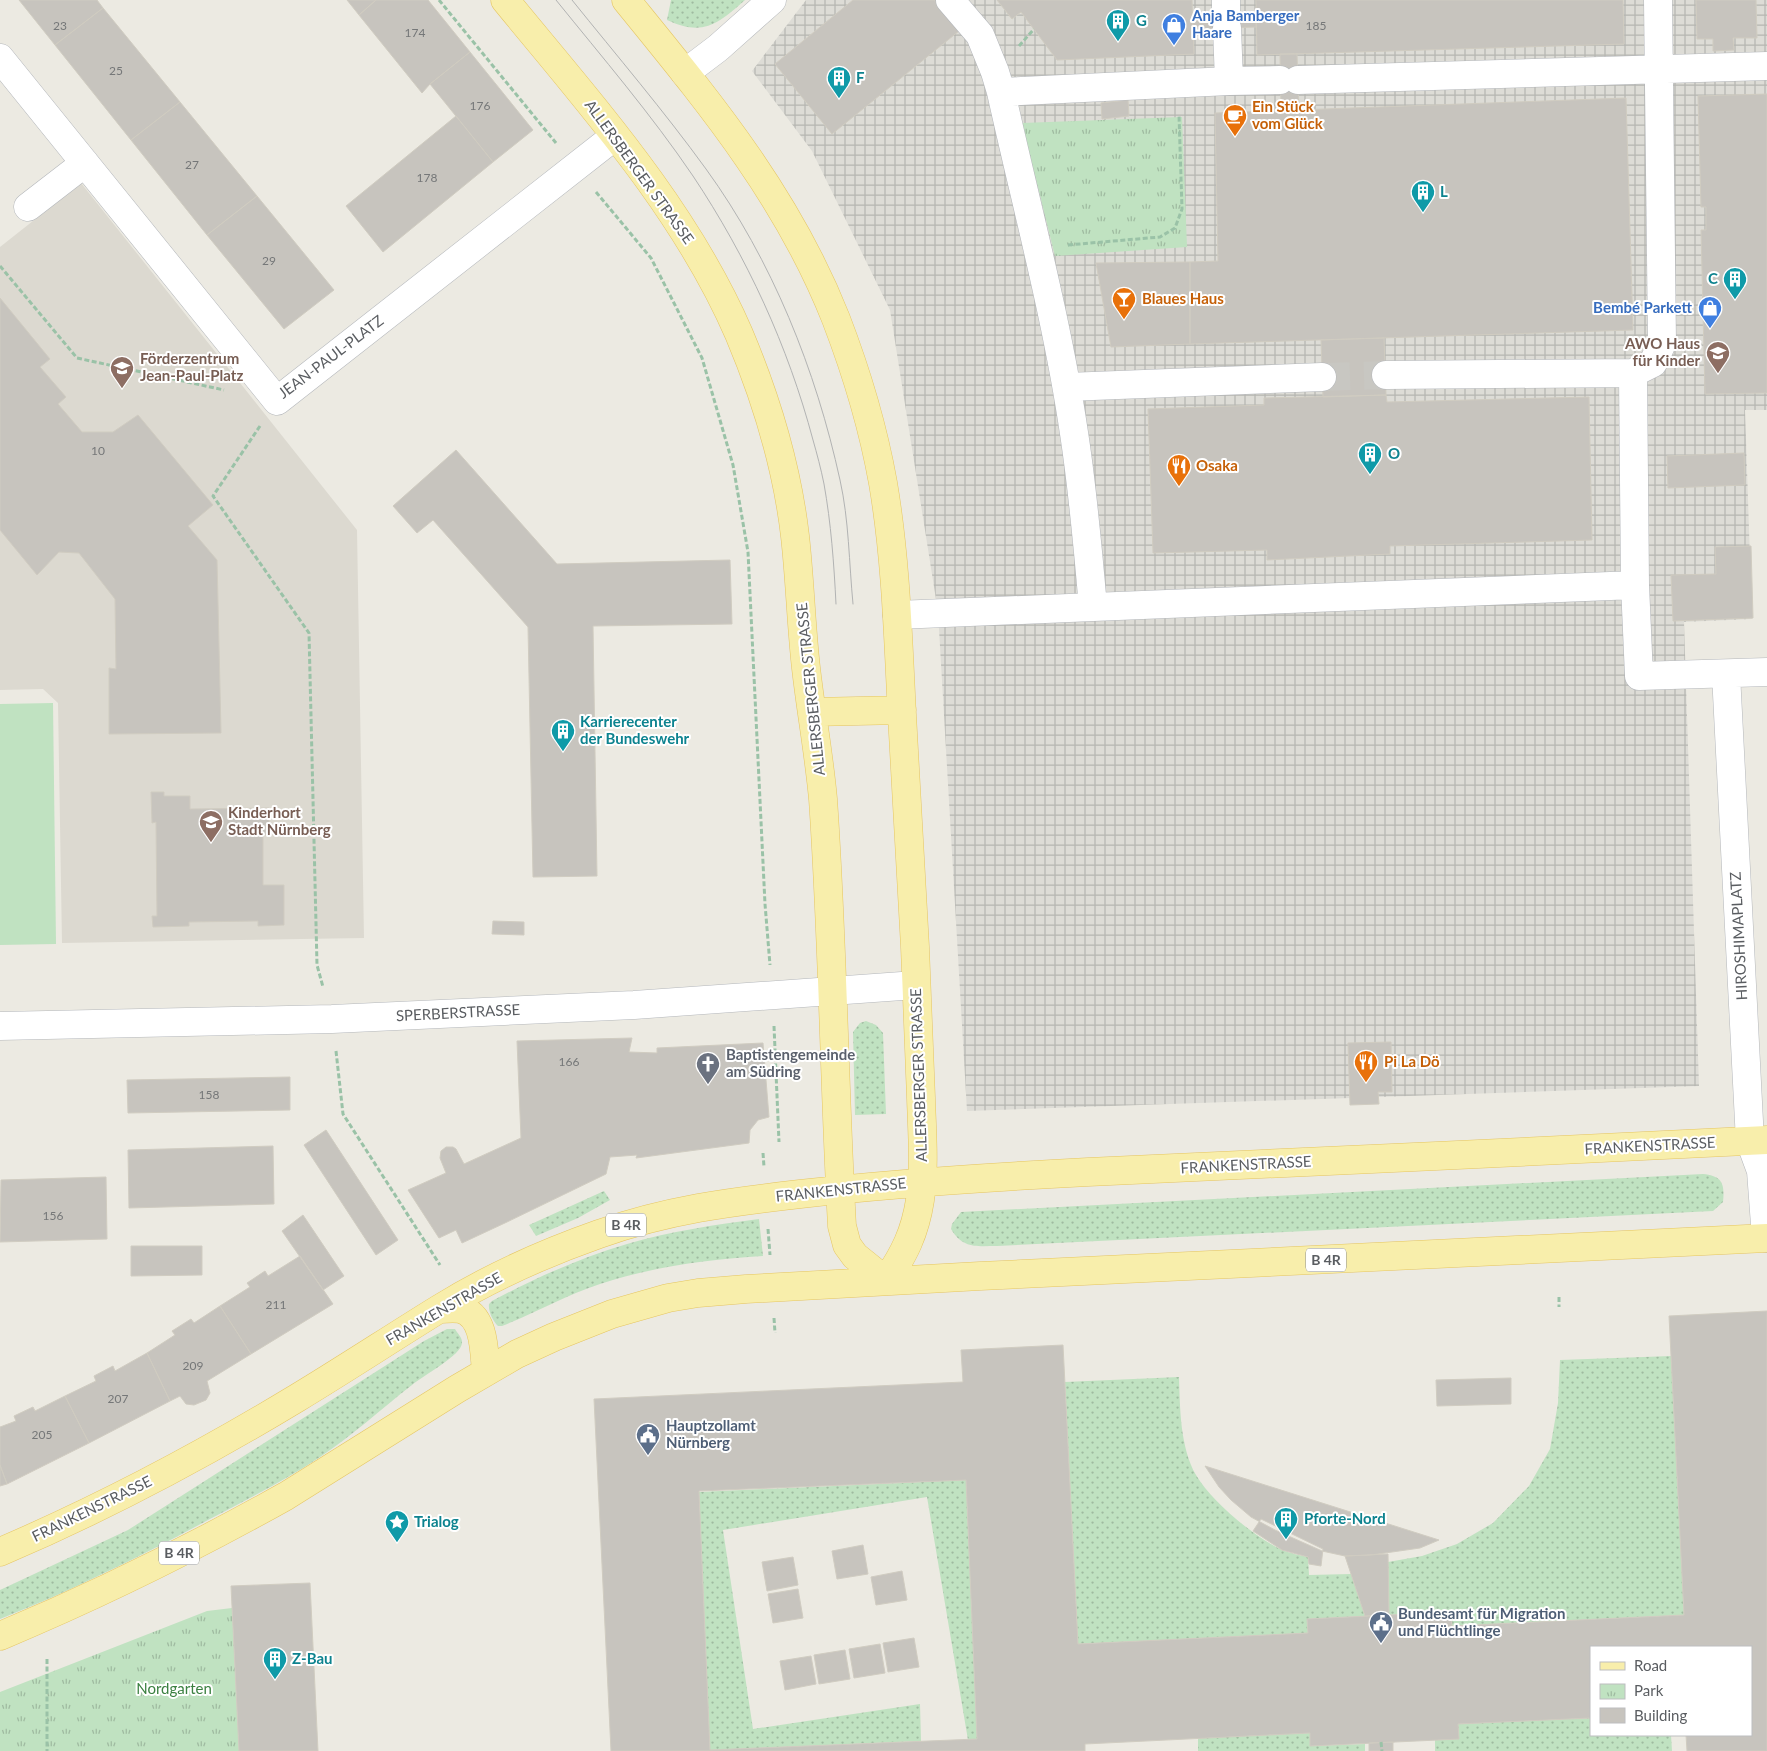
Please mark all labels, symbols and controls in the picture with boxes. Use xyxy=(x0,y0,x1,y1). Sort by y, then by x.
place label: Anja Bamberger Haare xyxy=(1191,6,1300,41)
building icon: G xyxy=(1105,8,1131,42)
place label: G xyxy=(1136,11,1147,29)
shop icon: Anja Bamberger Haare xyxy=(1161,12,1187,46)
house number: 23 xyxy=(53,18,67,33)
house number: 185 xyxy=(1306,18,1326,33)
house number: 174 xyxy=(405,25,425,40)
house number: 25 xyxy=(109,63,123,78)
building icon: F xyxy=(826,65,852,99)
place label: F xyxy=(856,68,865,86)
street label: ALLERSBERGER STRASSE xyxy=(581,96,698,247)
place label: Ein Stück vom Glück xyxy=(1252,97,1324,132)
house number: 176 xyxy=(470,98,490,113)
cafe icon: Ein Stück vom Glück xyxy=(1222,103,1248,137)
house number: 27 xyxy=(185,157,199,172)
house number: 178 xyxy=(417,170,437,185)
building icon: L xyxy=(1410,179,1436,213)
place label: L xyxy=(1440,182,1448,200)
house number: 29 xyxy=(262,253,276,268)
building icon: C xyxy=(1722,266,1748,300)
place label: C xyxy=(1708,269,1718,287)
bar icon: Blaues Haus xyxy=(1111,286,1137,320)
place label: Blaues Haus xyxy=(1142,289,1224,307)
shop icon: Bembé Parkett xyxy=(1697,295,1723,329)
place label: Bembé Parkett xyxy=(1593,298,1692,316)
street label: JEAN-PAUL-PLATZ xyxy=(274,311,387,402)
place label: AWO Haus für Kinder xyxy=(1624,334,1700,369)
school or university icon: AWO Haus für Kinder xyxy=(1705,340,1731,374)
place label: Förderzentrum Jean-Paul-Platz xyxy=(140,349,243,384)
school or university icon: Förderzentrum Jean-Paul-Platz xyxy=(109,355,135,389)
building icon: O xyxy=(1357,441,1383,475)
house number: 10 xyxy=(91,443,105,458)
place label: O xyxy=(1388,444,1400,462)
restaurant icon: Osaka xyxy=(1166,453,1192,487)
place label: Osaka xyxy=(1196,456,1238,474)
street label: ALLERSBERGER STRASSE xyxy=(792,602,828,776)
place label: Karrierecenter der Bundeswehr xyxy=(580,712,690,747)
building icon: Karrierecenter der Bundeswehr xyxy=(550,718,576,752)
place label: Kinderhort Stadt Nürnberg xyxy=(228,803,331,838)
school or university icon: Kinderhort Stadt Nürnberg xyxy=(198,809,224,843)
street label: HIROSHIMAPLATZ xyxy=(1726,871,1750,1001)
street label: ALLERSBERGER STRASSE xyxy=(906,988,930,1162)
street label: SPERBERSTRASSE xyxy=(395,1000,521,1024)
place label: Baptistengemeinde am Südring xyxy=(726,1045,855,1080)
restaurant icon: Pi La Dö xyxy=(1353,1049,1379,1083)
church icon: Baptistengemeinde am Südring xyxy=(695,1051,721,1085)
place label: Pi La Dö xyxy=(1384,1052,1440,1070)
house number: 166 xyxy=(559,1054,579,1069)
house number: 158 xyxy=(199,1087,219,1102)
street label: FRANKENSTRASSE xyxy=(1584,1133,1716,1157)
street label: FRANKENSTRASSE xyxy=(1180,1152,1312,1176)
street label: FRANKENSTRASSE xyxy=(775,1173,907,1205)
house number: 156 xyxy=(43,1208,63,1223)
road number: B 4R xyxy=(606,1214,646,1236)
road number: B 4R xyxy=(1306,1248,1346,1272)
street label: FRANKENSTRASSE xyxy=(382,1268,505,1349)
house number: 211 xyxy=(266,1297,286,1312)
house number: 209 xyxy=(183,1358,203,1373)
house number: 207 xyxy=(108,1391,128,1406)
place label: Hauptzollamt Nürnberg xyxy=(666,1416,756,1451)
public building icon: Hauptzollamt Nürnberg xyxy=(635,1422,661,1456)
house number: 205 xyxy=(32,1427,52,1442)
street label: FRANKENSTRASSE xyxy=(29,1471,154,1545)
building icon: Pforte-Nord xyxy=(1273,1506,1299,1540)
place icon: Trialog xyxy=(384,1509,410,1543)
place label: Pforte-Nord xyxy=(1304,1509,1386,1527)
place label: Trialog xyxy=(414,1512,459,1530)
road number: B 4R xyxy=(159,1542,199,1565)
place label: Bundesamt für Migration und Flüchtlinge xyxy=(1398,1604,1565,1639)
public building icon: Bundesamt für Migration und Flüchtlinge xyxy=(1368,1610,1394,1644)
building icon: Z-Bau xyxy=(262,1646,288,1680)
legend xyxy=(1590,1646,1752,1736)
place label: Z-Bau xyxy=(292,1649,332,1667)
text: Road xyxy=(1634,1656,1667,1674)
park label: Nordgarten xyxy=(136,1679,212,1697)
text: Park xyxy=(1634,1681,1664,1699)
text: Building xyxy=(1634,1706,1687,1724)

